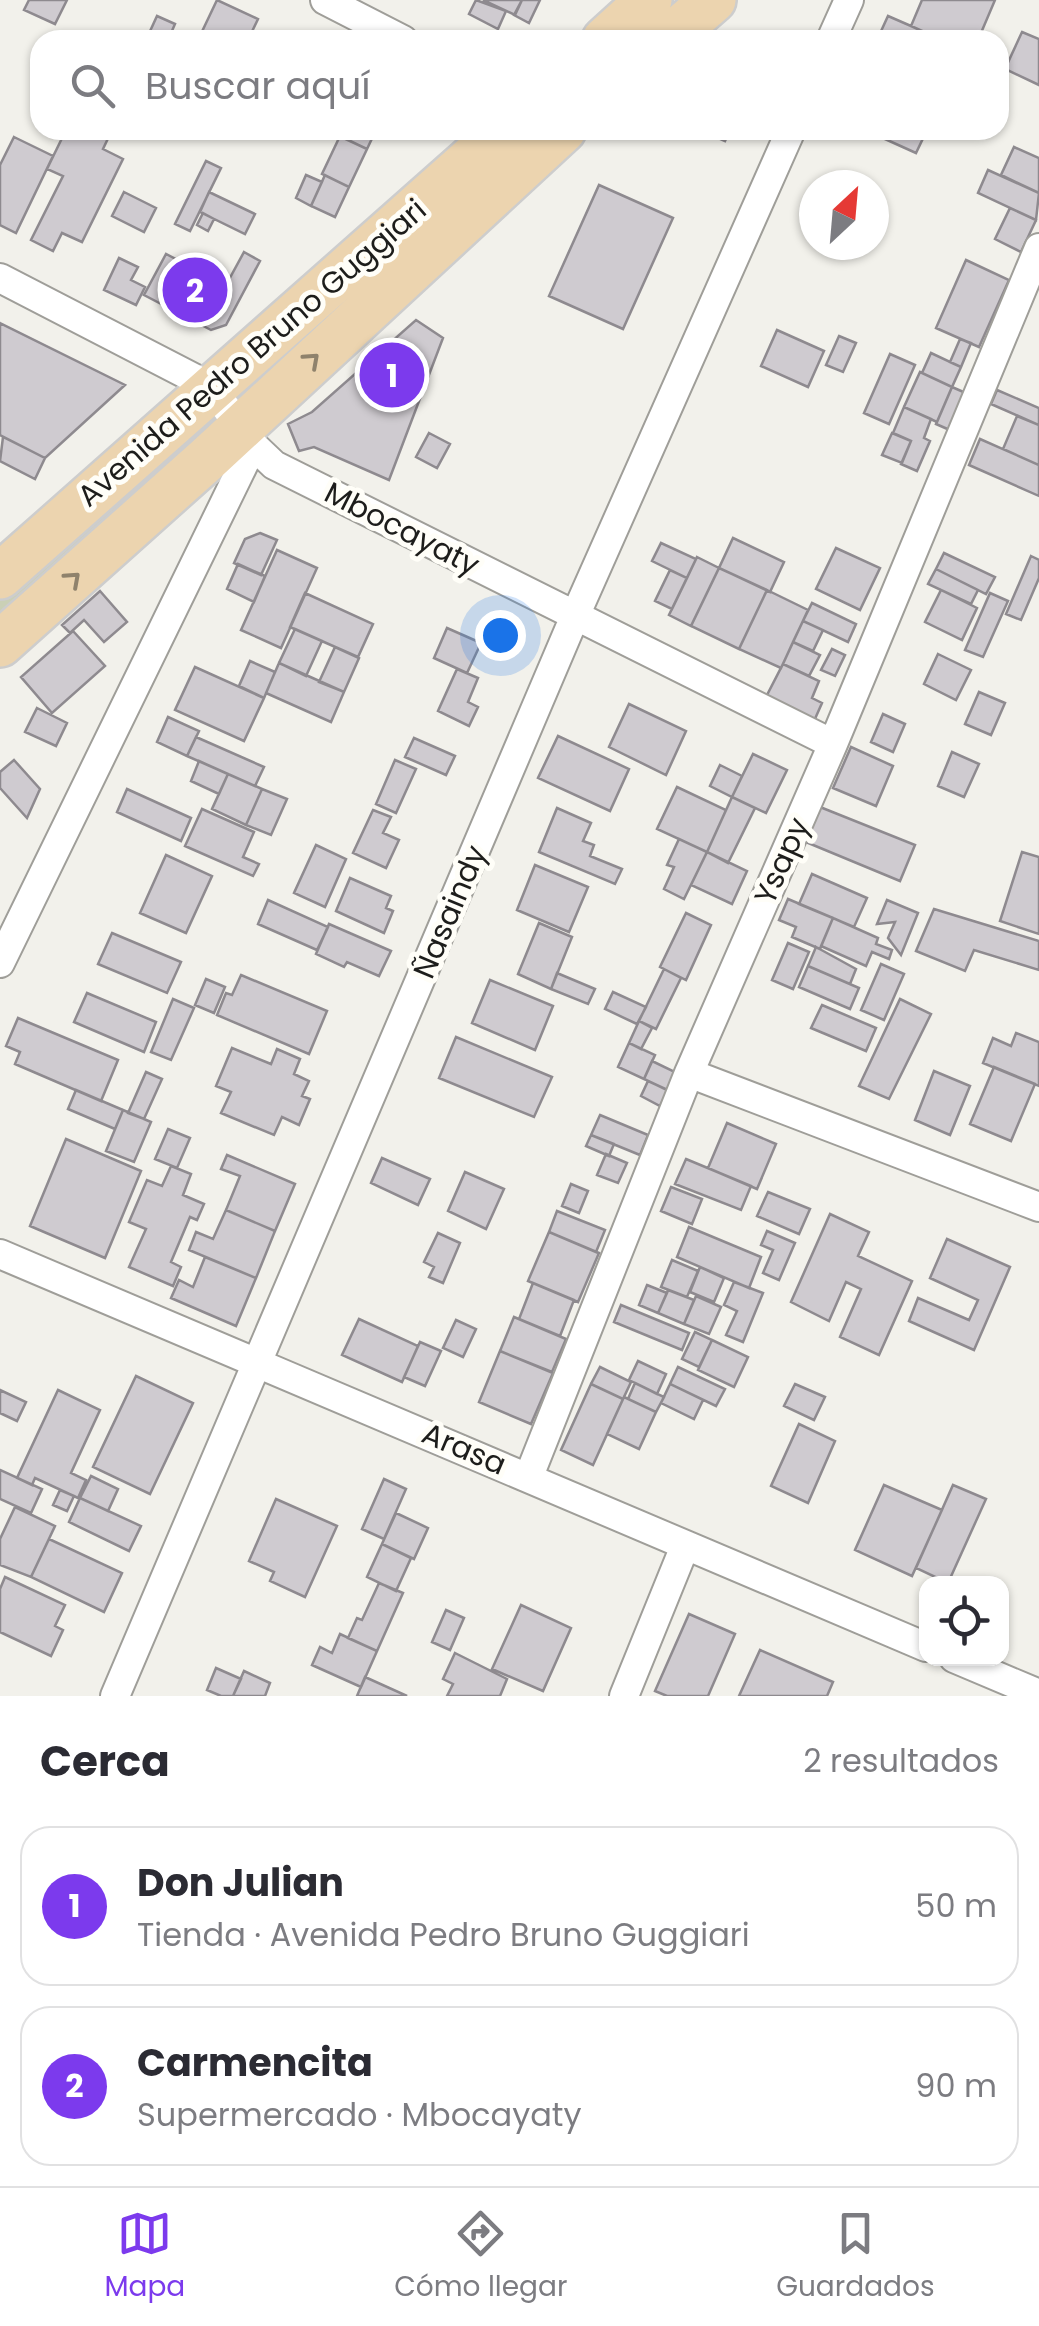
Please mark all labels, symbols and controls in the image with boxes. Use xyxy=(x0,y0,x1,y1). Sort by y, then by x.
search box xyxy=(30,30,1009,140)
icon: search xyxy=(65,58,120,113)
text: Buscar aquí xyxy=(145,59,371,112)
north arrow xyxy=(799,170,889,260)
street label: Avenida Pedro Bruno Guggiari xyxy=(68,189,436,516)
pin: 2 xyxy=(162,252,228,328)
pin: 1 xyxy=(360,338,424,412)
one-way arrow xyxy=(301,353,319,371)
street label: Mbocayaty xyxy=(317,471,487,586)
one-way arrow xyxy=(61,573,80,591)
your location xyxy=(475,610,526,661)
street label: Ysapy xyxy=(743,811,820,911)
street label: Ñasaindy xyxy=(402,838,497,985)
street label: Arasa xyxy=(415,1412,513,1485)
map controls xyxy=(919,1576,1009,1666)
button: locate xyxy=(919,1576,1009,1666)
text: Cerca xyxy=(40,1732,170,1791)
text: 2 resultados xyxy=(803,1738,999,1783)
text: Don Julian xyxy=(137,1856,344,1909)
text: 1 xyxy=(68,1883,81,1928)
text: 50 m xyxy=(915,1883,997,1928)
text: Tienda · Avenida Pedro Bruno Guggiari xyxy=(137,1912,750,1957)
text: Carmencita xyxy=(137,2036,373,2089)
text: 2 xyxy=(65,2063,84,2108)
text: 90 m xyxy=(915,2063,997,2108)
text: Supermercado · Mbocayaty xyxy=(137,2092,581,2137)
tab: Mapa xyxy=(104,2206,185,2308)
tab: Cómo llegar xyxy=(394,2206,567,2308)
tab: Guardados xyxy=(776,2206,935,2308)

